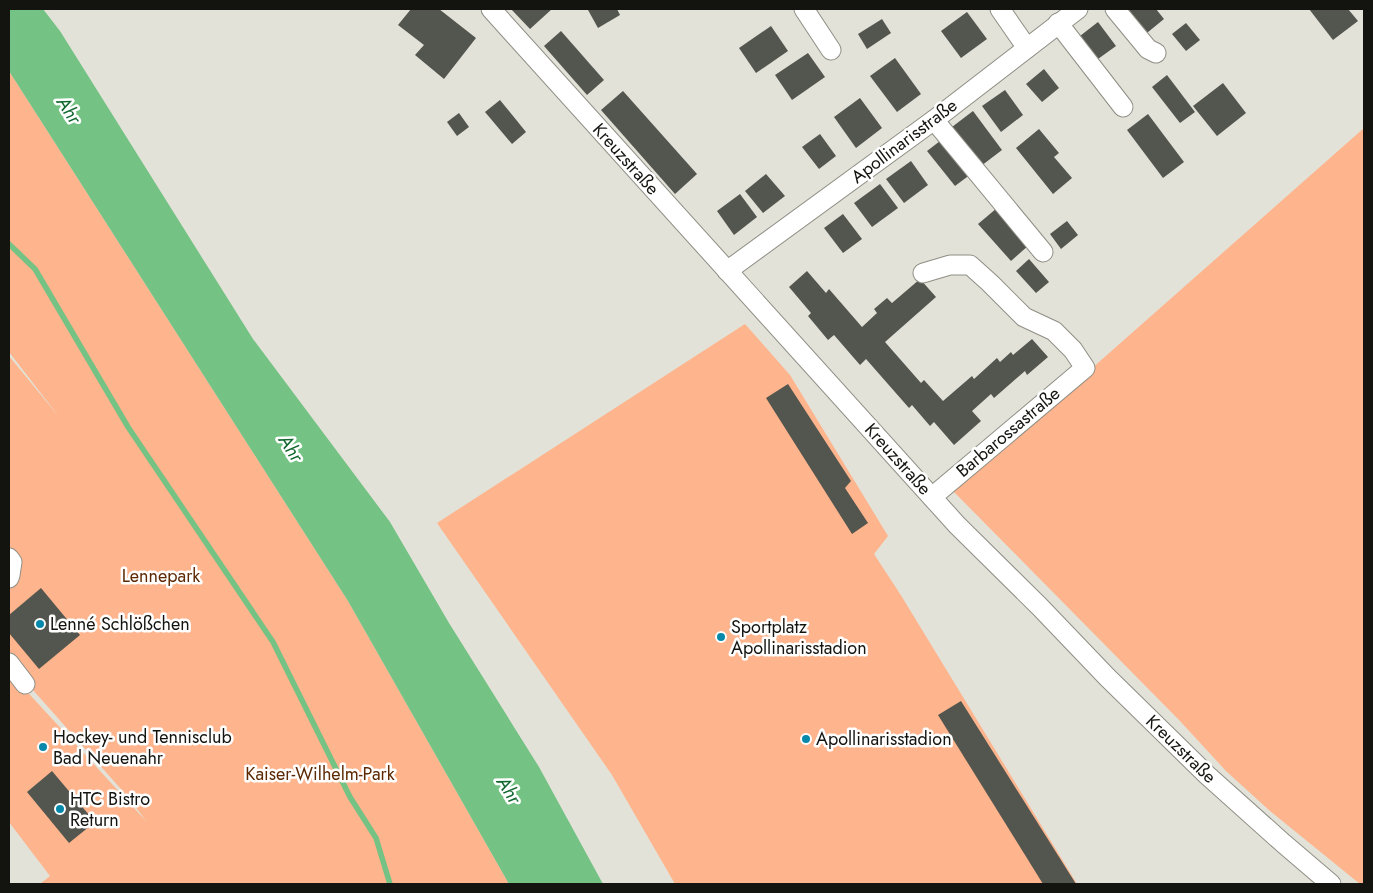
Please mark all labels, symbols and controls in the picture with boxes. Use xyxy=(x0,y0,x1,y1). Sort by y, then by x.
water label: Ahr xyxy=(49,90,89,131)
street label: Apollinarisstraße xyxy=(845,92,963,190)
street label: Kreuzstraße xyxy=(587,117,665,201)
street label: Barbarossastraße xyxy=(950,381,1066,483)
street label: Kreuzstraße xyxy=(859,417,937,501)
water label: Ahr xyxy=(271,428,311,469)
park label: Lennepark xyxy=(122,563,200,589)
place label: Lenné Schlößchen xyxy=(50,611,190,637)
place label: Sportplatz Apollinarisstadion xyxy=(731,614,867,661)
marker: Lenné Schlößchen xyxy=(34,618,46,630)
marker: Sportplatz Apollinarisstadion xyxy=(715,631,727,643)
street label: Kreuzstraße xyxy=(1140,709,1222,789)
place label: Hockey- und Tennisclub Bad Neuenahr xyxy=(53,724,232,771)
place label: Apollinarisstadion xyxy=(816,726,952,752)
marker: Apollinarisstadion xyxy=(800,733,812,745)
marker: Hockey- und Tennisclub Bad Neuenahr xyxy=(37,741,49,753)
park label: Kaiser-Wilhelm-Park xyxy=(245,761,395,787)
water label: Ahr xyxy=(490,770,529,811)
place label: HTC Bistro Return xyxy=(70,786,150,833)
marker: HTC Bistro Return xyxy=(54,803,66,815)

